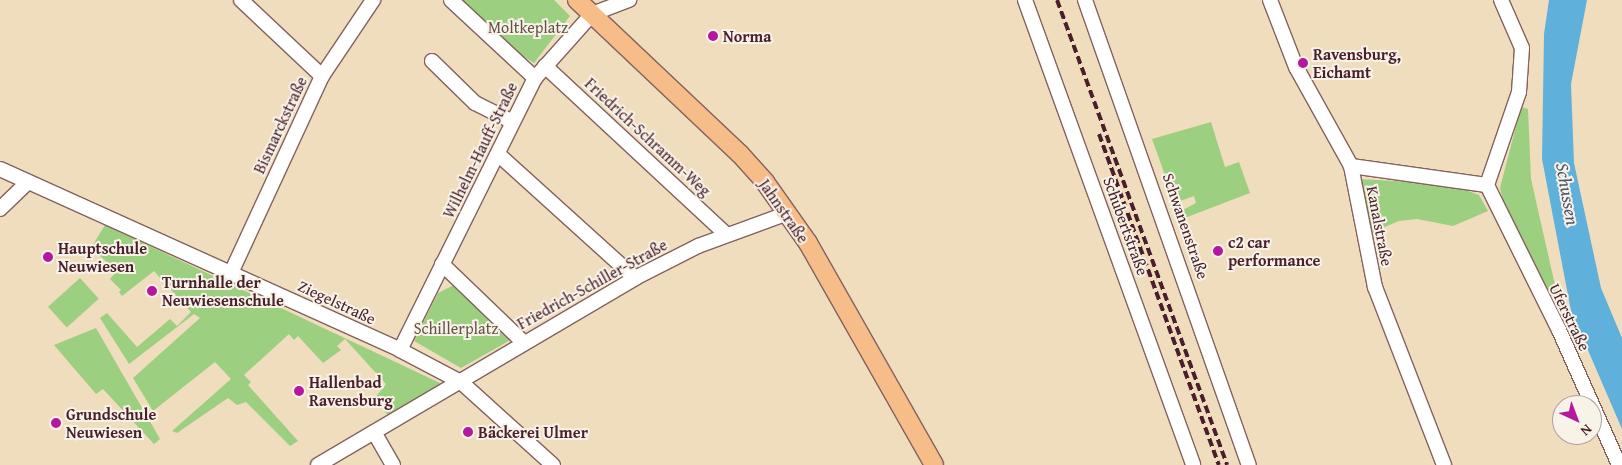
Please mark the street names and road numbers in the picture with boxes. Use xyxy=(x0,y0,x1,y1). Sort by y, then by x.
street label: Bismarckstraße xyxy=(249,73,311,177)
street label: Friedrich-Schramm-Weg xyxy=(581,74,715,200)
street label: Wilhelm-Hauff-Straße xyxy=(439,79,521,221)
street label: Schwanenstraße xyxy=(1159,171,1213,281)
street label: Schubertstraße xyxy=(1099,174,1153,278)
street label: Jahnstraße xyxy=(755,175,813,247)
street label: Kanalstraße xyxy=(1363,184,1397,268)
street label: Friedrich-Schiller-Straße xyxy=(514,235,670,333)
street label: Ziegelstraße xyxy=(295,276,379,328)
street label: Uferstraße xyxy=(1545,280,1595,354)

